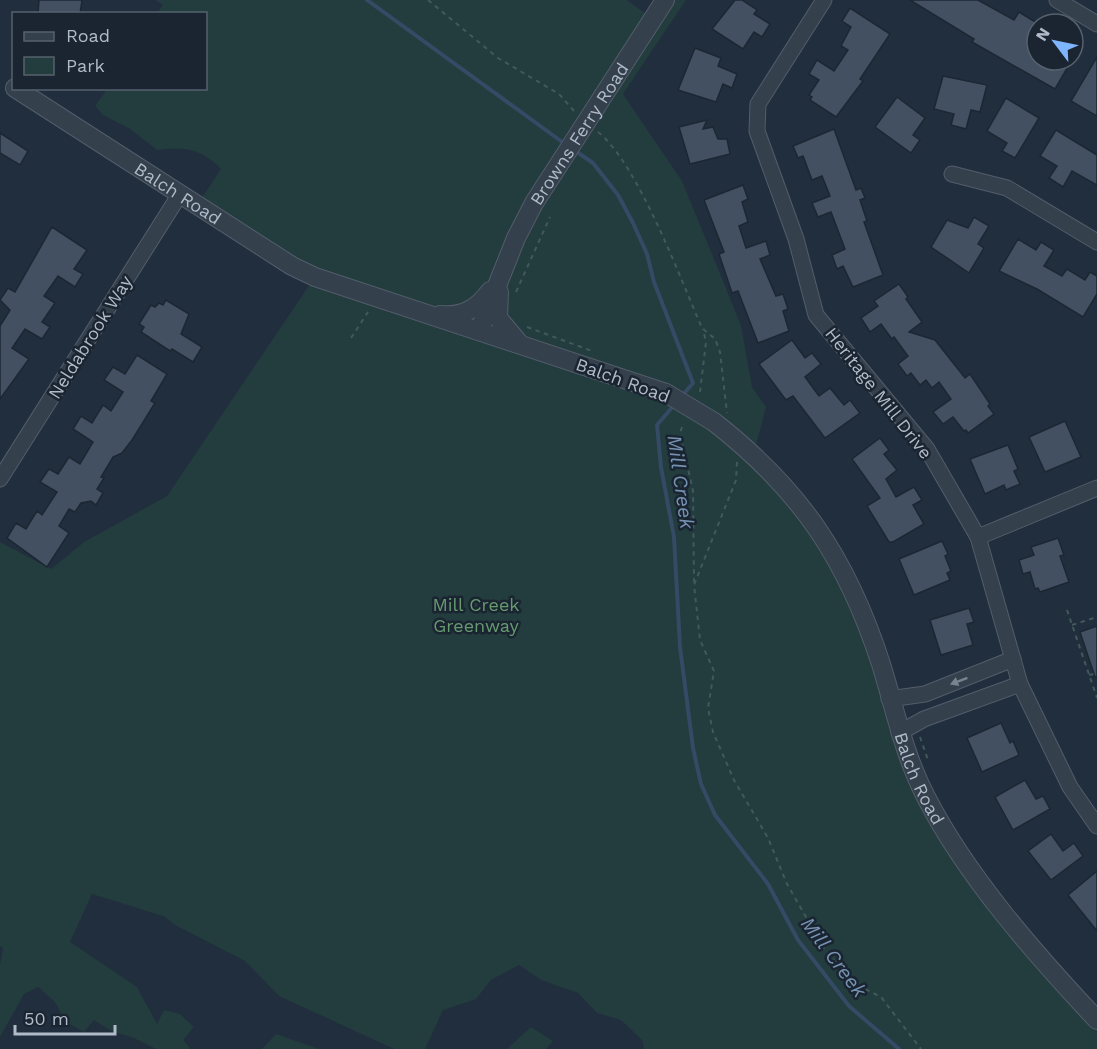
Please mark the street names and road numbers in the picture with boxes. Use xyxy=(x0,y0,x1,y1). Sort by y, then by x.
street label: Browns Ferry Road xyxy=(525,59,632,209)
street label: Balch Road xyxy=(131,157,225,228)
street label: Neldabrook Way xyxy=(44,271,137,403)
street label: Heritage Mill Drive xyxy=(821,323,937,463)
street label: Balch Road xyxy=(573,353,673,407)
street label: Balch Road xyxy=(891,730,949,828)

